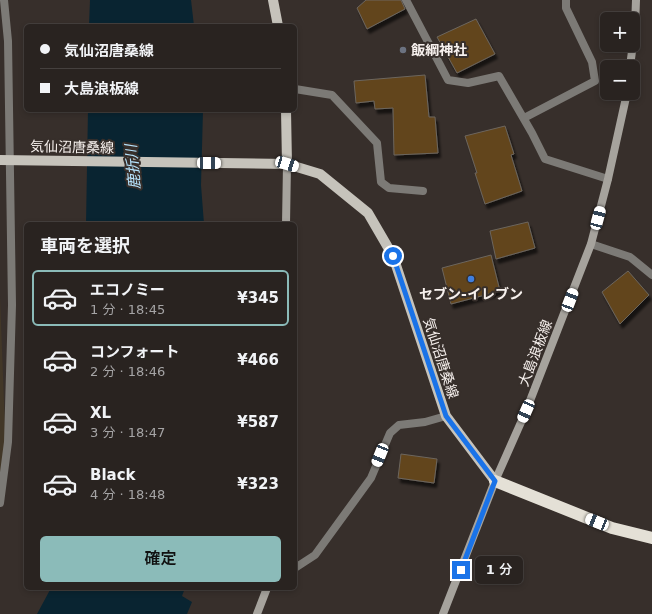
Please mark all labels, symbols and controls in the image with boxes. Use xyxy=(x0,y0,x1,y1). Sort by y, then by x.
map controls xyxy=(600,12,640,100)
button: + xyxy=(600,12,640,52)
text: 気仙沼唐桑線 xyxy=(64,42,154,60)
place label: 飯綱神社 xyxy=(411,42,467,58)
marker: 飯綱神社 xyxy=(398,45,408,55)
button: − xyxy=(600,60,640,100)
text: 大島浪板線 xyxy=(64,80,139,98)
street label: 気仙沼唐桑線 xyxy=(30,138,114,156)
water label: 鹿折川 xyxy=(122,142,144,190)
car xyxy=(274,155,300,173)
car xyxy=(197,157,221,169)
car xyxy=(589,205,607,231)
text: 車両を選択 xyxy=(40,235,130,256)
route start xyxy=(384,247,402,265)
marker: セブン-イレブン xyxy=(466,274,476,284)
icon: car xyxy=(42,280,78,316)
text: エコノミー xyxy=(90,281,165,299)
place label: セブン-イレブン xyxy=(419,286,523,302)
car xyxy=(560,287,580,313)
text: ¥345 xyxy=(237,289,279,307)
text: 1 分 · 18:45 xyxy=(90,302,165,317)
street label: 気仙沼唐桑線 xyxy=(420,316,462,400)
street label: 大島浪板線 xyxy=(515,317,555,389)
icon: car xyxy=(42,342,78,378)
text: コンフォート xyxy=(90,343,180,361)
text: ¥466 xyxy=(237,351,279,369)
text: 2 分 · 18:46 xyxy=(90,364,165,379)
car xyxy=(516,398,536,424)
icon: car xyxy=(42,404,78,440)
text: XL xyxy=(90,404,111,422)
text: ¥587 xyxy=(237,413,279,431)
text: 3 分 · 18:47 xyxy=(90,425,165,440)
car xyxy=(370,442,390,468)
icon: car xyxy=(42,466,78,502)
text: Black xyxy=(90,466,136,484)
text: ¥323 xyxy=(237,475,279,493)
text: 4 分 · 18:48 xyxy=(90,487,165,502)
car xyxy=(584,512,610,532)
button: 確定 xyxy=(40,536,281,582)
callout: 1 分 xyxy=(475,556,523,584)
route end xyxy=(452,561,470,579)
text: 1 分 xyxy=(486,562,512,577)

